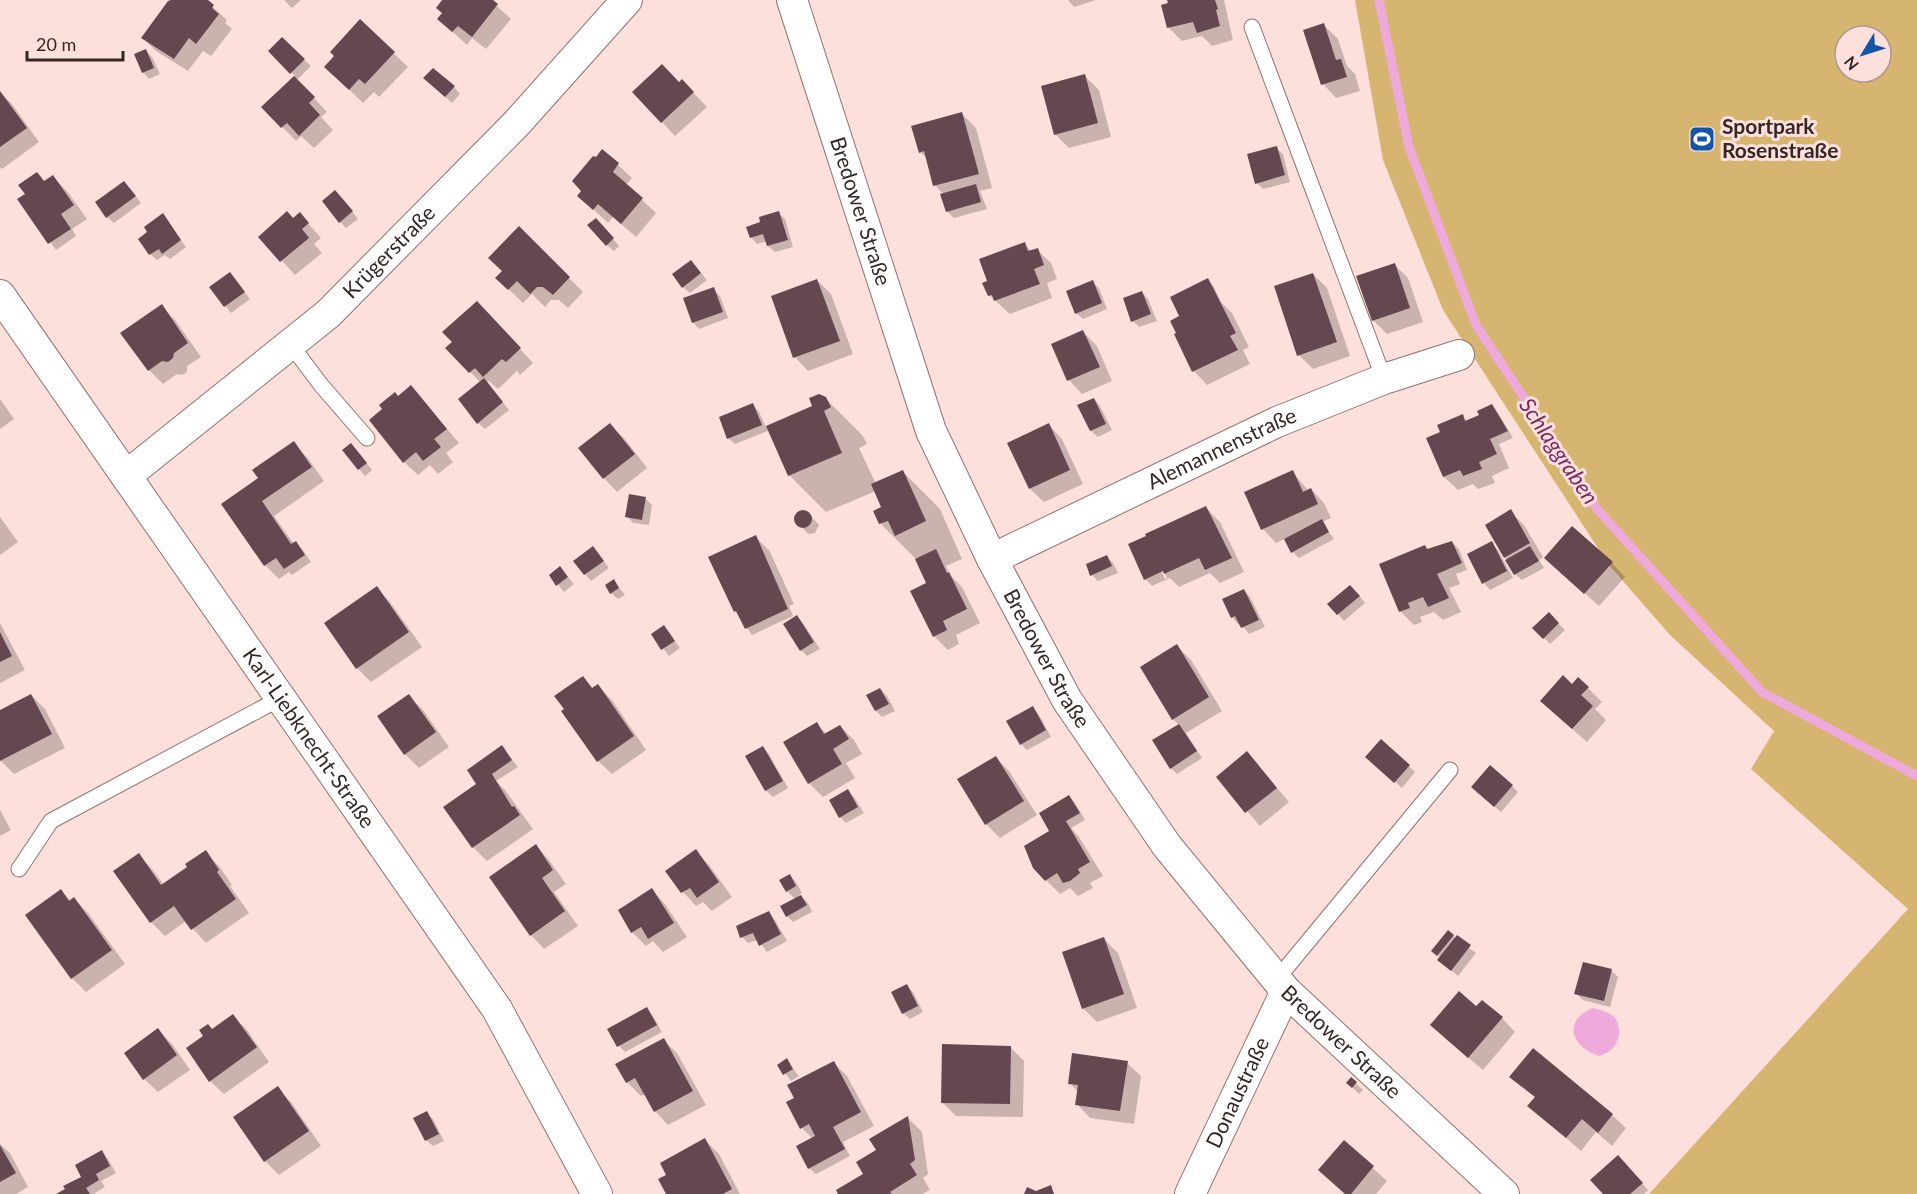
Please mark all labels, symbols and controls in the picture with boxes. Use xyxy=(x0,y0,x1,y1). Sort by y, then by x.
scale bar xyxy=(27,24,123,62)
north arrow xyxy=(1833,24,1893,84)
text: 20 m xyxy=(36,33,76,55)
text: N xyxy=(1840,53,1862,74)
place label: Sportpark Rosenstraße xyxy=(1722,113,1838,162)
sports icon: Sportpark Rosenstraße xyxy=(1687,124,1717,154)
street label: Bredower Straße xyxy=(826,133,897,288)
street label: Krügerstraße xyxy=(337,199,439,303)
water label: Schlaggraben xyxy=(1514,393,1605,509)
street label: Alemannenstraße xyxy=(1143,402,1299,494)
street label: Bredower Straße xyxy=(999,584,1096,732)
street label: Karl-Liebknecht-Straße xyxy=(238,643,381,832)
street label: Bredower Straße xyxy=(1277,979,1407,1103)
street label: Donaustraße xyxy=(1200,1033,1273,1151)

